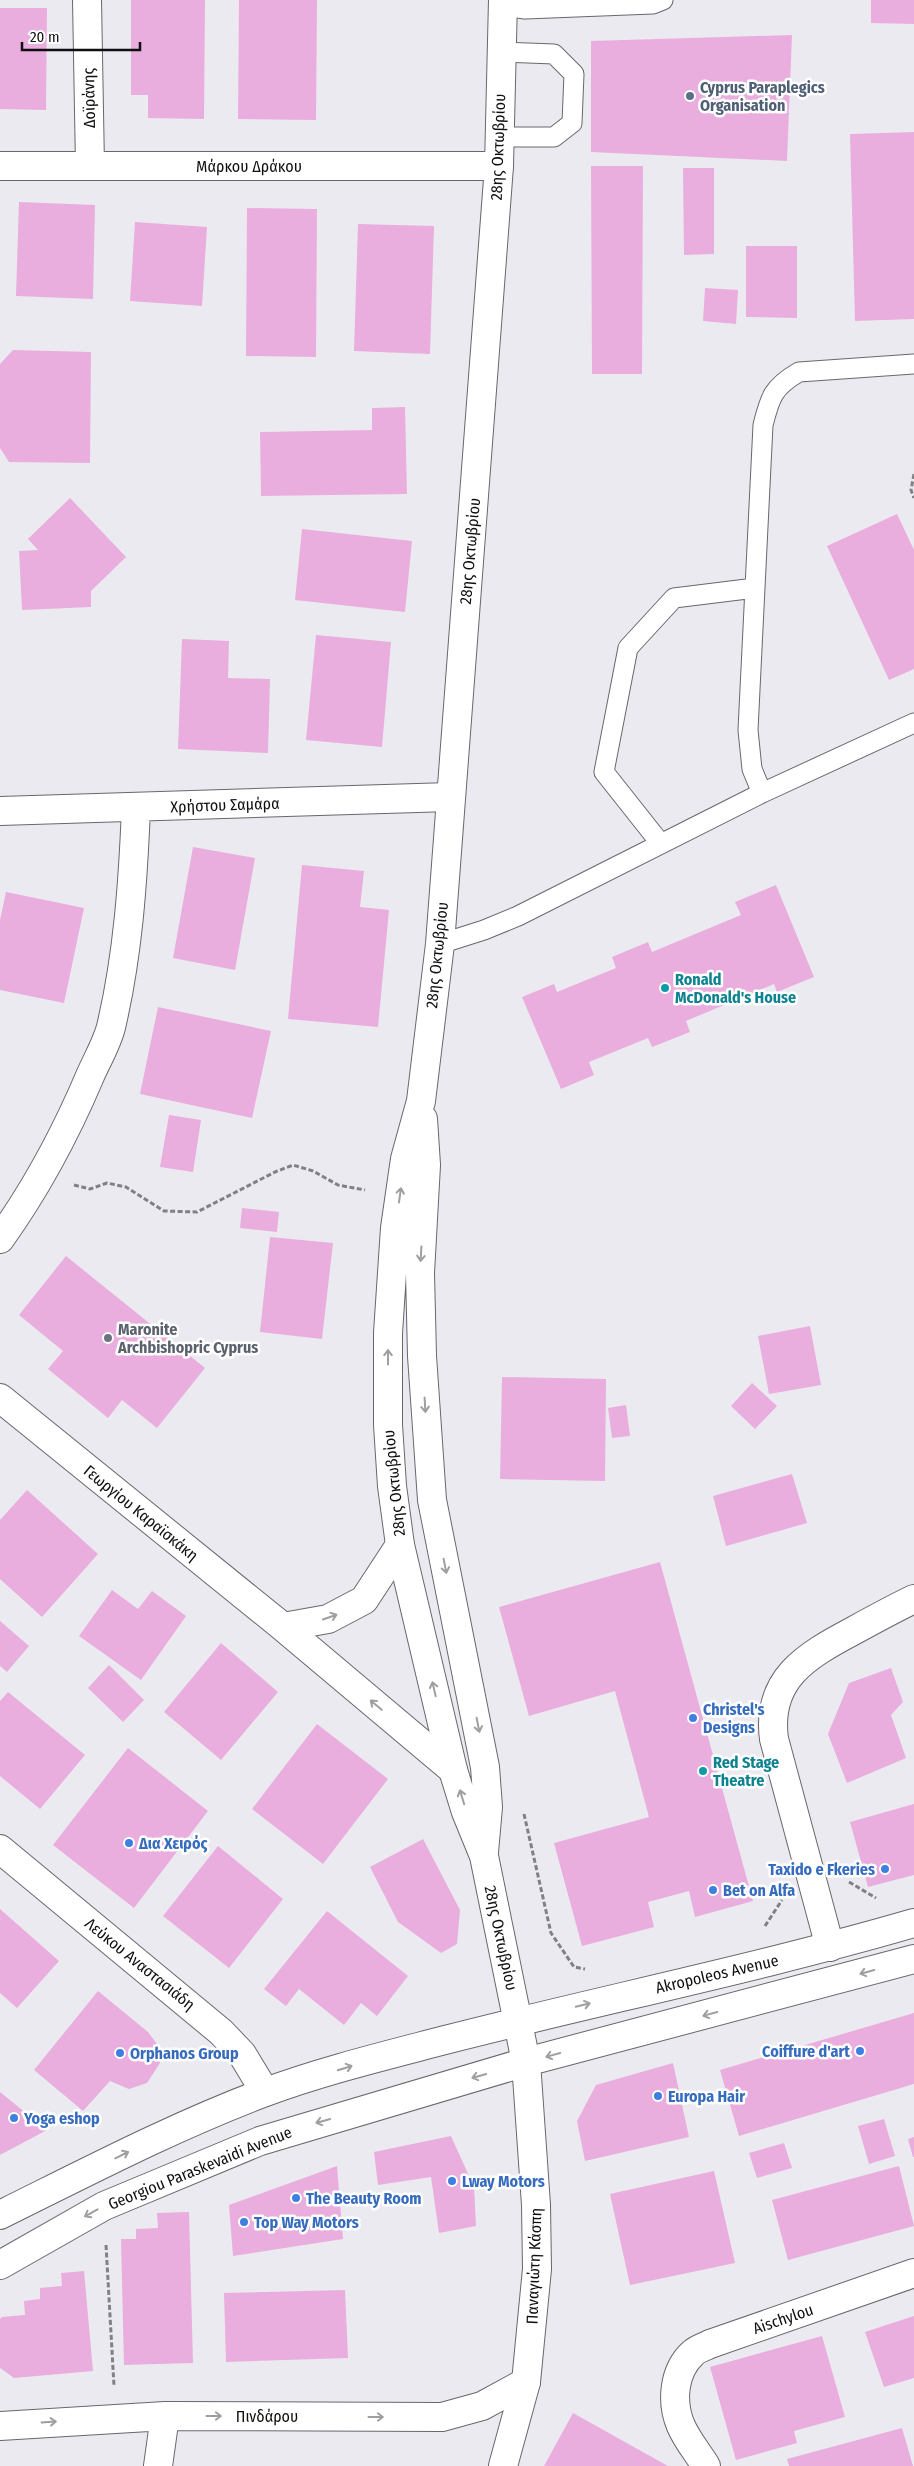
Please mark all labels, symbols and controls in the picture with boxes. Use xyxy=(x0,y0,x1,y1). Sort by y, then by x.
scale bar xyxy=(22,20,140,52)
text: 20 m xyxy=(30,28,60,46)
street label: Δοϊράνης xyxy=(79,67,99,128)
place label: Cyprus Paraplegics Organisation xyxy=(700,78,825,115)
marker: Cyprus Paraplegics Organisation xyxy=(684,90,696,102)
street label: 28ης Οκτωβρίου xyxy=(487,93,509,201)
street label: Μάρκου Δράκου xyxy=(196,157,302,176)
street label: 28ης Οκτωβρίου xyxy=(456,497,484,605)
street label: Χρήστου Σαμάρα xyxy=(170,794,280,816)
street label: 28ης Οκτωβρίου xyxy=(422,901,452,1009)
place label: Ronald McDonald's House xyxy=(675,970,796,1007)
marker: Ronald McDonald's House xyxy=(659,982,671,994)
one-way arrow xyxy=(395,1187,405,1203)
one-way arrow xyxy=(417,1246,426,1262)
place label: Maronite Archbishopric Cyprus xyxy=(117,1320,258,1357)
marker: Maronite Archbishopric Cyprus xyxy=(102,1332,114,1344)
one-way arrow xyxy=(383,1349,393,1365)
one-way arrow xyxy=(420,1396,429,1412)
street label: 28ης Οκτωβρίου xyxy=(379,1429,409,1537)
street label: Γεωργίου Καραϊσκάκη xyxy=(80,1461,202,1565)
one-way arrow xyxy=(440,1557,450,1573)
one-way arrow xyxy=(322,1612,338,1621)
one-way arrow xyxy=(429,1681,438,1697)
one-way arrow xyxy=(370,1699,383,1710)
place label: Christel's Designs xyxy=(703,1700,765,1737)
marker: Christel's Designs xyxy=(687,1712,699,1724)
one-way arrow xyxy=(474,1716,483,1732)
place label: Red Stage Theatre xyxy=(713,1753,779,1790)
marker: Red Stage Theatre xyxy=(697,1765,709,1777)
one-way arrow xyxy=(456,1790,466,1806)
place label: Δια Χειρός xyxy=(138,1834,207,1853)
marker: Δια Χειρός xyxy=(123,1837,135,1849)
place label: Taxido e Fkeries xyxy=(768,1860,875,1879)
marker: Taxido e Fkeries xyxy=(879,1863,891,1875)
place label: Bet on Alfa xyxy=(723,1881,795,1900)
street label: 28ης Οκτωβρίου xyxy=(481,1884,521,1992)
marker: Bet on Alfa xyxy=(707,1884,719,1896)
street label: Λεύκου Αναστασιάδη xyxy=(81,1914,199,2014)
street label: Akropoleos Avenue xyxy=(654,1951,780,1997)
one-way arrow xyxy=(860,1968,876,1978)
one-way arrow xyxy=(575,2000,591,2009)
one-way arrow xyxy=(703,2010,719,2019)
place label: Coiffure d'art xyxy=(762,2042,850,2061)
place label: Orphanos Group xyxy=(130,2044,239,2063)
marker: Coiffure d'art xyxy=(854,2045,866,2057)
marker: Orphanos Group xyxy=(114,2047,126,2059)
one-way arrow xyxy=(545,2051,561,2060)
one-way arrow xyxy=(337,2062,353,2072)
one-way arrow xyxy=(472,2071,488,2081)
place label: Europa Hair xyxy=(668,2087,745,2106)
marker: Europa Hair xyxy=(652,2090,664,2102)
place label: Yoga eshop xyxy=(23,2109,100,2128)
marker: Yoga eshop xyxy=(8,2112,20,2124)
one-way arrow xyxy=(316,2117,332,2127)
street label: Georgiou Paraskevaidi Avenue xyxy=(105,2122,295,2214)
one-way arrow xyxy=(114,2149,129,2159)
place label: Lway Motors xyxy=(462,2172,545,2191)
marker: Lway Motors xyxy=(446,2175,458,2187)
place label: The Beauty Room xyxy=(306,2189,421,2208)
marker: The Beauty Room xyxy=(290,2192,302,2204)
street label: Παναγιώτη Κάσπη xyxy=(522,2207,546,2325)
one-way arrow xyxy=(85,2209,99,2219)
place label: Top Way Motors xyxy=(254,2213,359,2232)
marker: Top Way Motors xyxy=(238,2216,250,2228)
street label: Aischylou xyxy=(750,2300,816,2338)
street label: Πινδάρου xyxy=(236,2407,298,2426)
one-way arrow xyxy=(205,2411,221,2421)
one-way arrow xyxy=(368,2412,384,2422)
one-way arrow xyxy=(40,2418,56,2427)

